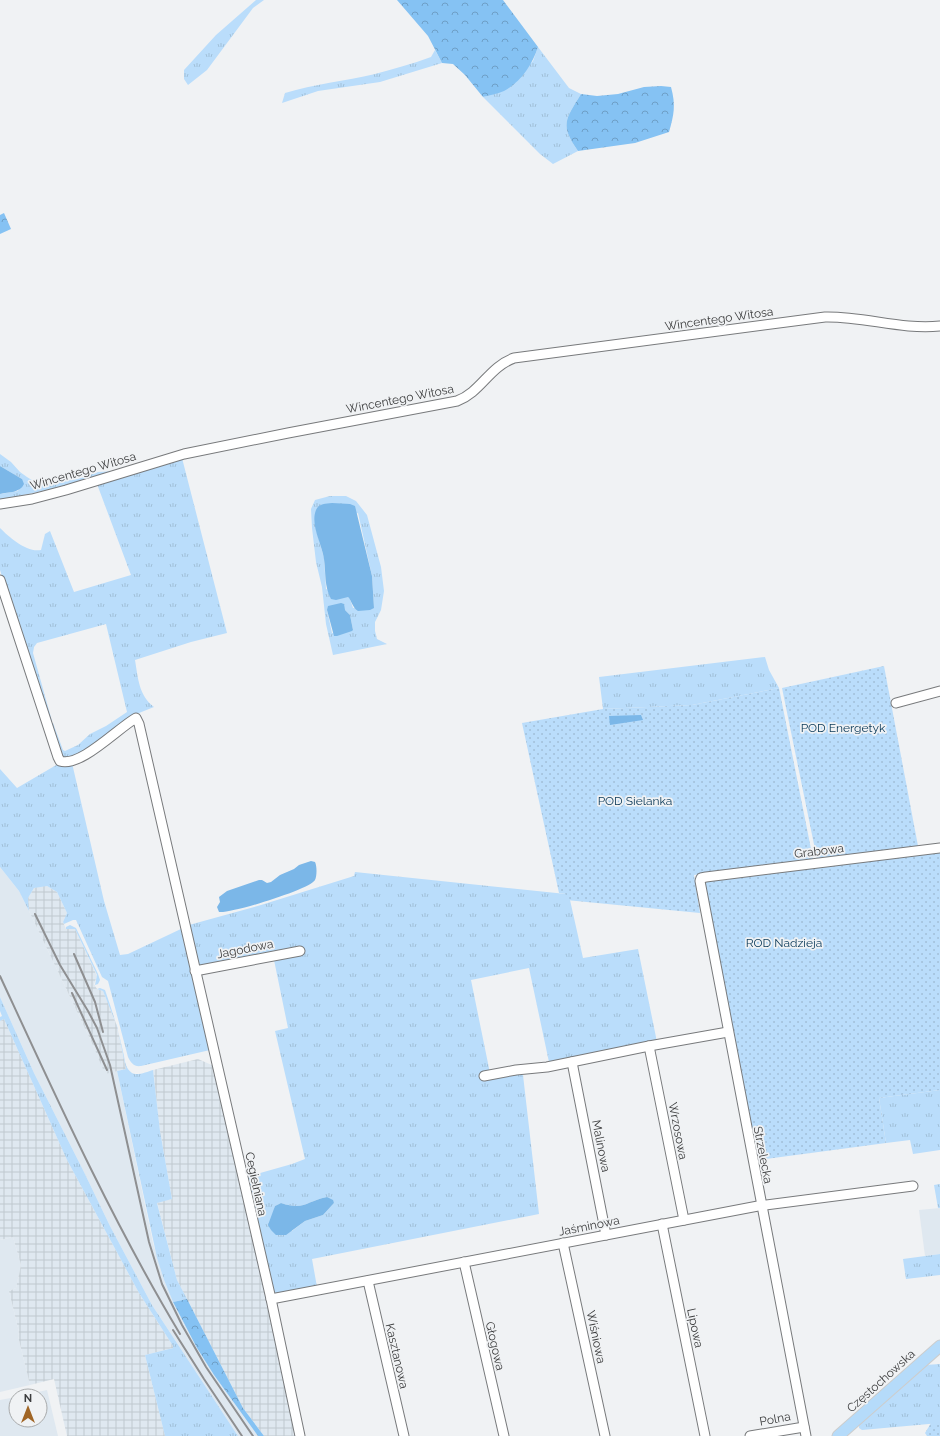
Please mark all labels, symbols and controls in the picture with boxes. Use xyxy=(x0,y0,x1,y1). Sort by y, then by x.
street label: Wincentego Witosa xyxy=(664,304,774,334)
street label: Wincentego Witosa xyxy=(345,382,455,416)
street label: Wincentego Witosa xyxy=(28,449,138,493)
park label: POD Energetyk xyxy=(801,721,886,735)
park label: POD Sielanka xyxy=(598,794,672,808)
street label: Grabowa xyxy=(793,841,845,861)
park label: ROD Nadzieja xyxy=(746,936,822,950)
street label: Jagodowa xyxy=(216,937,274,961)
street label: Wrzosowa xyxy=(666,1101,690,1161)
street label: Malinowa xyxy=(589,1119,613,1173)
street label: Strzelecka xyxy=(751,1125,775,1185)
street label: Cegielniana xyxy=(242,1151,270,1217)
street label: Jaśminowa xyxy=(557,1213,621,1239)
street label: Lipowa xyxy=(684,1307,706,1349)
street label: Wiśniowa xyxy=(584,1309,608,1365)
street label: Głogowa xyxy=(483,1320,507,1372)
street label: Kasztanowa xyxy=(383,1322,411,1390)
street label: Częstochowska xyxy=(844,1347,918,1415)
north arrow xyxy=(8,1388,48,1428)
text: N xyxy=(24,1392,32,1405)
street label: Polna xyxy=(758,1409,792,1429)

